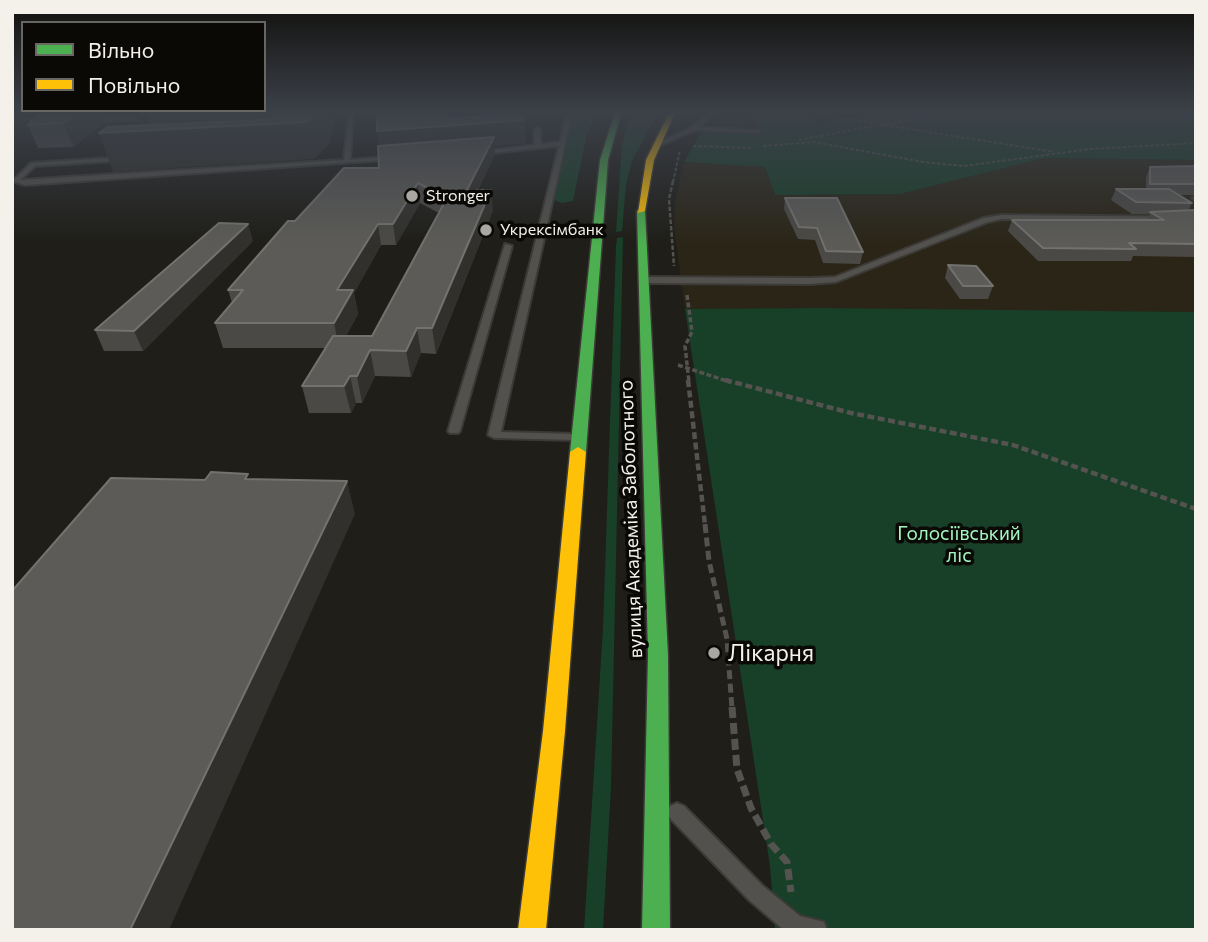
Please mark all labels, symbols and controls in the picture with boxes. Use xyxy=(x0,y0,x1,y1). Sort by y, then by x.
legend xyxy=(21,21,266,112)
text: Вільно xyxy=(88,37,154,62)
text: Повільно xyxy=(88,72,180,97)
place label: Stronger xyxy=(426,186,490,206)
marker: Stronger xyxy=(404,188,420,204)
place label: Укрексімбанк xyxy=(500,220,603,240)
marker: Укрексімбанк xyxy=(478,222,494,238)
street label: вулиця Академіка Заболотного xyxy=(615,379,647,659)
park label: Голосіївський ліс xyxy=(897,523,1021,567)
place label: Лікарня xyxy=(728,639,814,667)
marker: Лікарня xyxy=(706,645,722,661)

